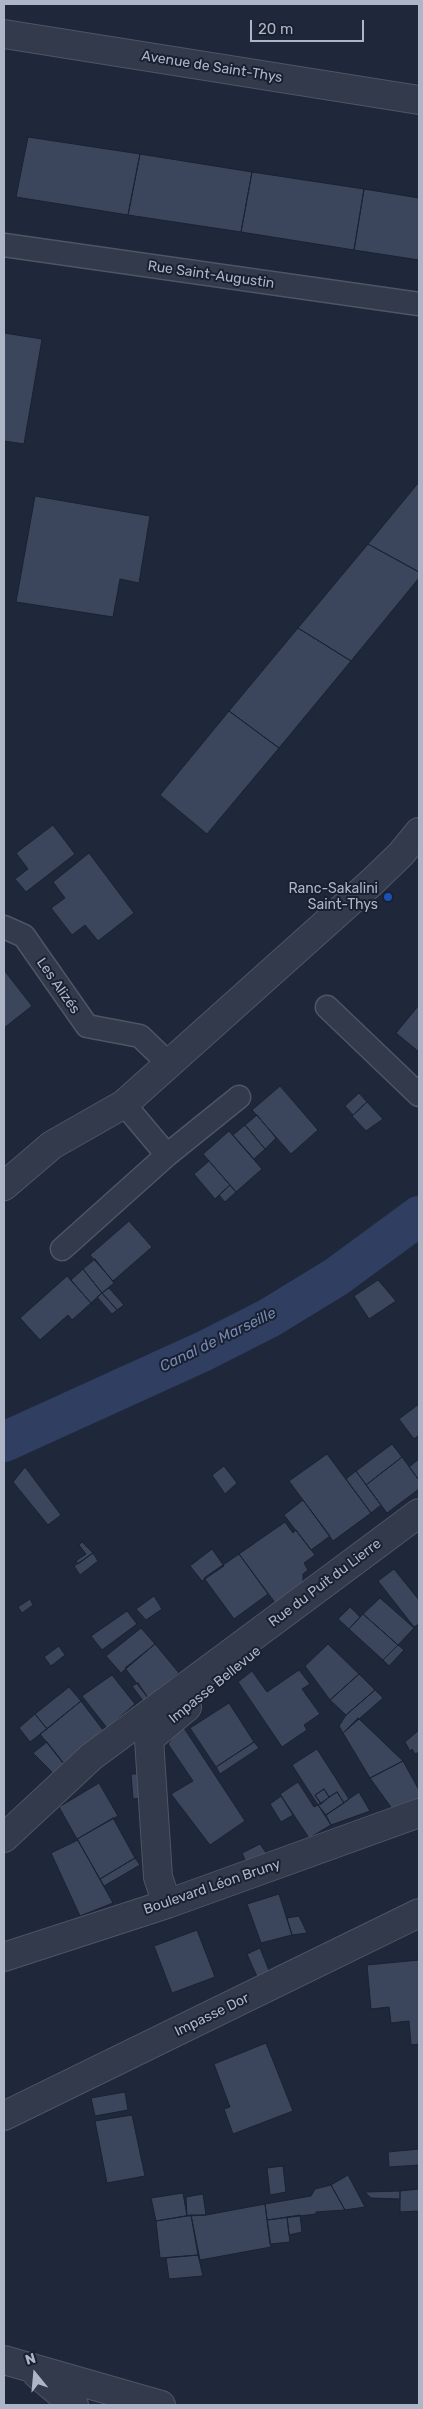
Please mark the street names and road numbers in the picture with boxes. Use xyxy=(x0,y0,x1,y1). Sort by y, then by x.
street label: Avenue de Saint-Thys xyxy=(140,48,284,86)
street label: Rue Saint-Augustin xyxy=(147,258,275,292)
street label: Les Alizés xyxy=(33,955,83,1017)
street label: Rue du Puit du Lierre xyxy=(265,1535,385,1631)
street label: Impasse Bellevue xyxy=(166,1643,264,1727)
street label: Boulevard Léon Bruny xyxy=(141,1856,283,1918)
street label: Impasse Dor xyxy=(172,1990,252,2040)

